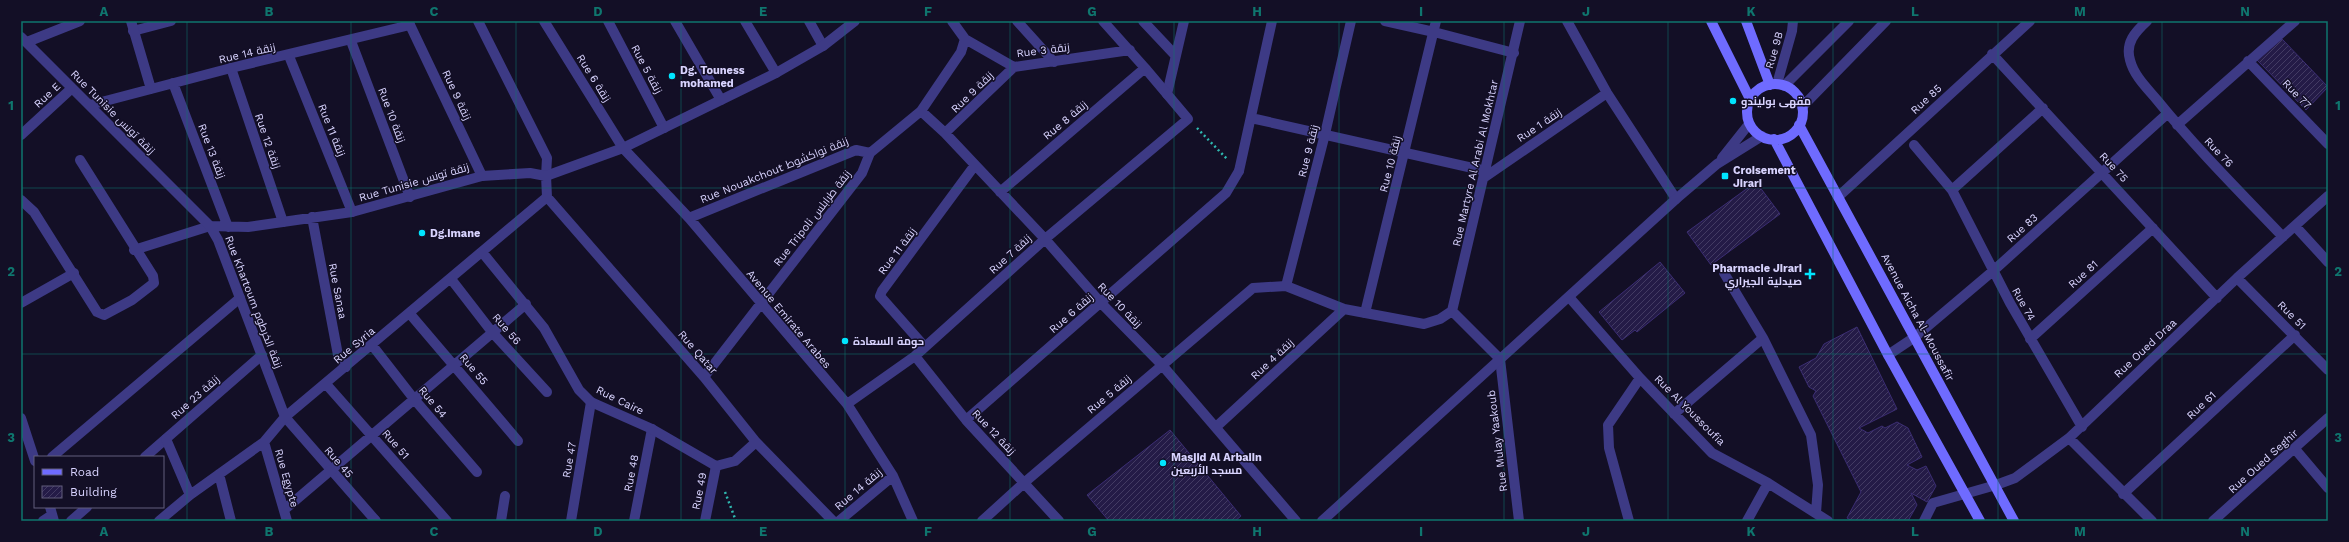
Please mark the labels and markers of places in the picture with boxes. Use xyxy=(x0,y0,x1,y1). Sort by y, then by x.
place label: Dg. Touness mohamed xyxy=(680,64,745,90)
marker: Dg. Touness mohamed xyxy=(667,71,677,81)
place label: مقهى بوليندو xyxy=(1741,95,1811,109)
marker: مقهى بوليندو xyxy=(1728,96,1738,106)
place label: Croisement Jirari xyxy=(1733,164,1796,190)
marker: Croisement Jirari xyxy=(1720,171,1730,181)
place label: Dg.imane xyxy=(430,227,480,240)
marker: Dg.imane xyxy=(417,228,427,238)
place label: Pharmacie Jirari صيدلية الجيراري xyxy=(1712,262,1802,291)
marker: Pharmacie Jirari صيدلية الجيراري xyxy=(1805,269,1815,279)
place label: حومة السعادة xyxy=(853,335,924,349)
marker: حومة السعادة xyxy=(840,336,850,346)
place label: Masjid Al Arbaiin مسجد الأربعين xyxy=(1171,451,1262,477)
marker: Masjid Al Arbaiin مسجد الأربعين xyxy=(1158,458,1168,468)

